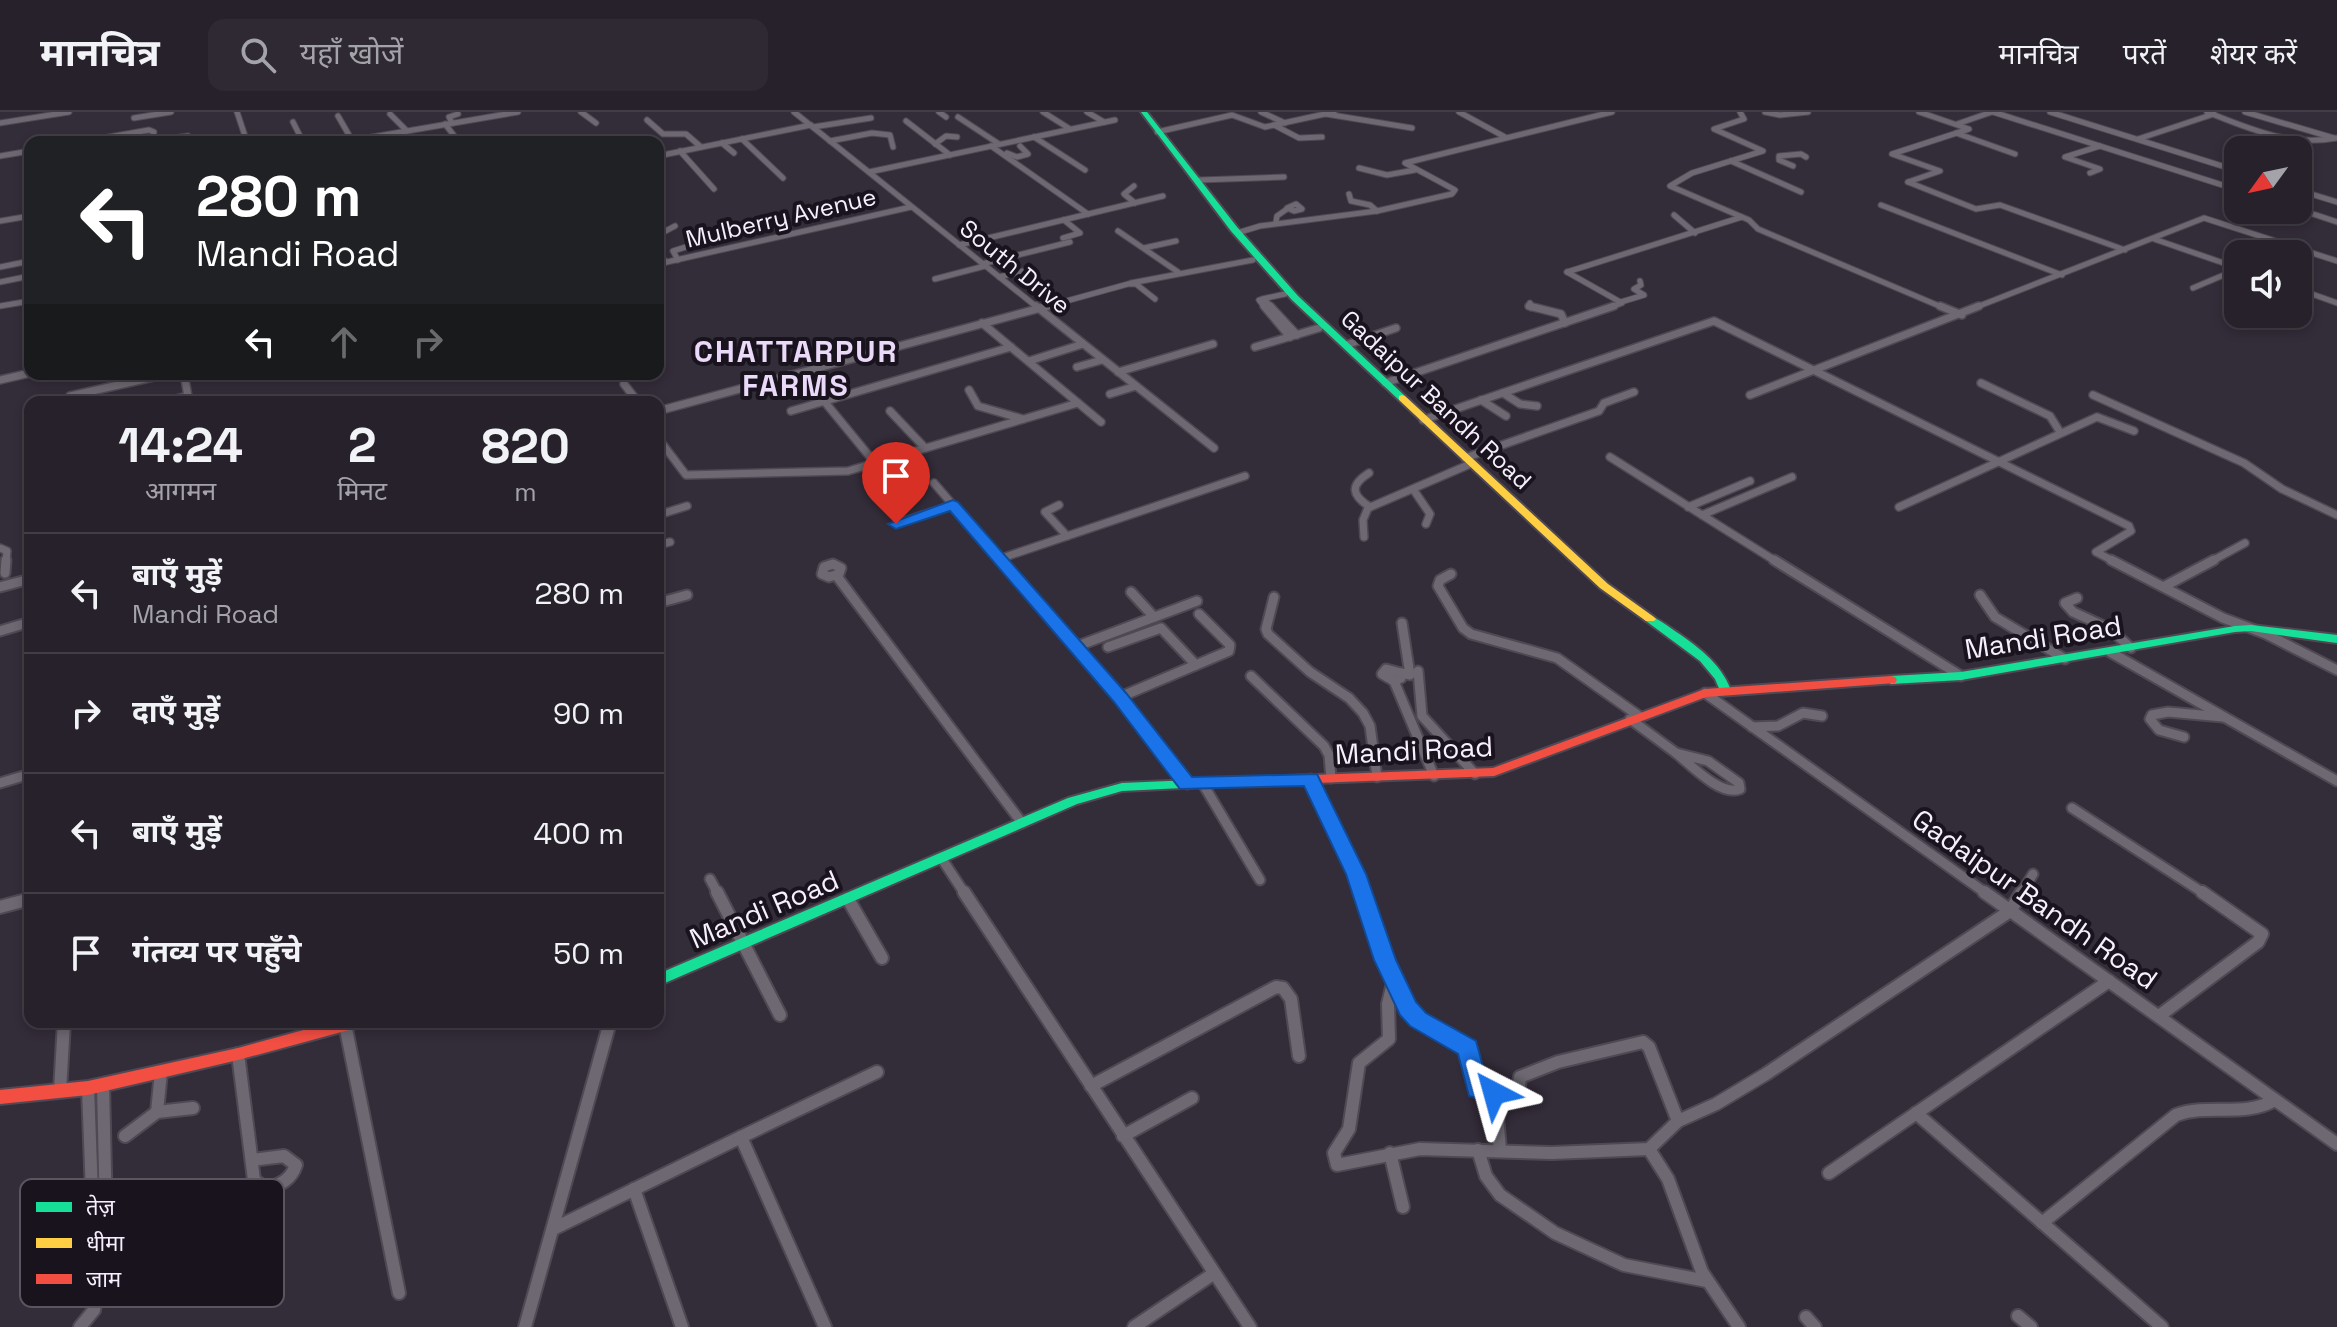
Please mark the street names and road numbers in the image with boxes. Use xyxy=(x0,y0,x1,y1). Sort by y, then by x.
street label: Mulberry Avenue xyxy=(683,181,879,254)
street label: South Drive xyxy=(954,213,1077,321)
street label: Gadaipur Bandh Road xyxy=(1335,303,1538,496)
street label: Mandi Road xyxy=(1962,607,2124,667)
street label: Mandi Road xyxy=(1334,728,1494,772)
street label: Gadaipur Bandh Road xyxy=(1905,801,2165,997)
street label: Mandi Road xyxy=(684,862,844,956)

